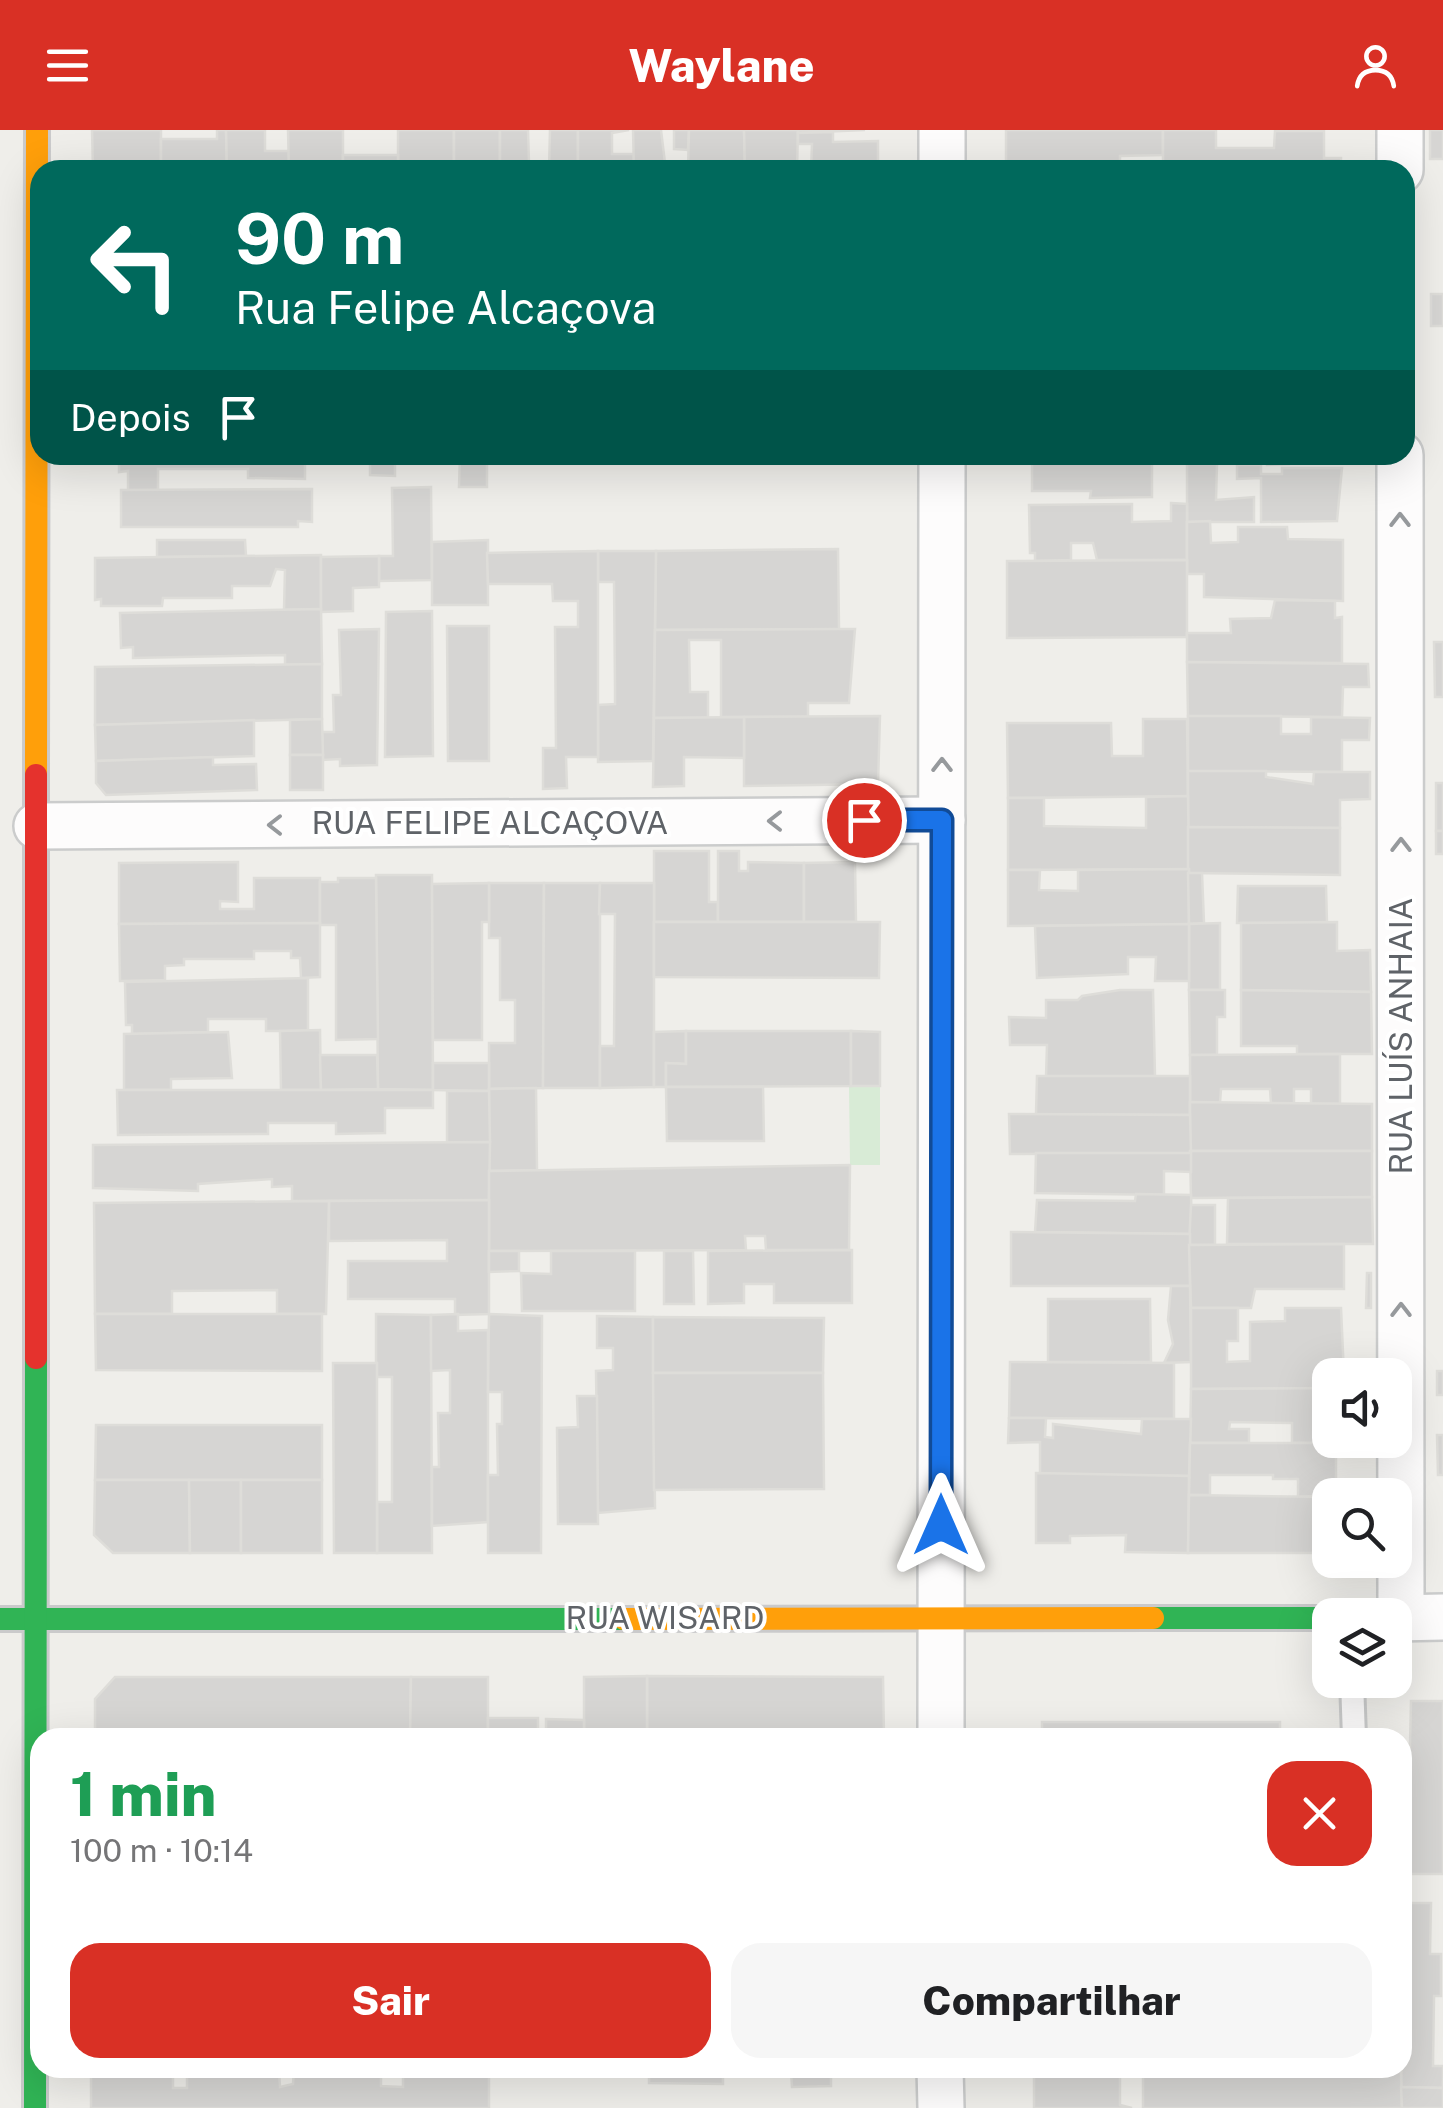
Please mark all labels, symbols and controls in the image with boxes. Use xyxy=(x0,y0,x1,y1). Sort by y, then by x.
icon: menu xyxy=(40,38,95,93)
icon: person xyxy=(1348,38,1403,93)
text: Waylane xyxy=(628,39,815,92)
text: 90 m xyxy=(235,197,405,280)
icon: left xyxy=(70,200,200,330)
text: Rua Felipe Alcaçova xyxy=(235,281,656,334)
icon: arrive xyxy=(211,390,266,445)
text: Depois xyxy=(70,395,191,440)
one-way arrow xyxy=(1389,512,1411,528)
one-way arrow xyxy=(931,757,953,772)
pin xyxy=(822,778,907,863)
icon: arrive xyxy=(837,793,892,848)
street label: RUA FELIPE ALCAÇOVA xyxy=(312,804,668,841)
one-way arrow xyxy=(766,810,782,832)
one-way arrow xyxy=(266,814,282,836)
one-way arrow xyxy=(1390,837,1412,852)
street label: RUA LUÍS ANHAIA xyxy=(1382,897,1419,1175)
one-way arrow xyxy=(1390,1302,1412,1318)
map controls xyxy=(1312,1358,1412,1698)
button: sound xyxy=(1312,1358,1412,1458)
position arrow xyxy=(889,1473,993,1577)
button: search xyxy=(1312,1478,1412,1578)
button: layers xyxy=(1312,1598,1412,1698)
street label: RUA WISARD xyxy=(565,1599,765,1636)
text: 1 min xyxy=(70,1759,217,1830)
button: close xyxy=(1267,1761,1372,1866)
text: 100 m · 10:14 xyxy=(70,1832,253,1869)
button: Sair xyxy=(70,1943,711,2058)
button: Compartilhar xyxy=(731,1943,1372,2058)

